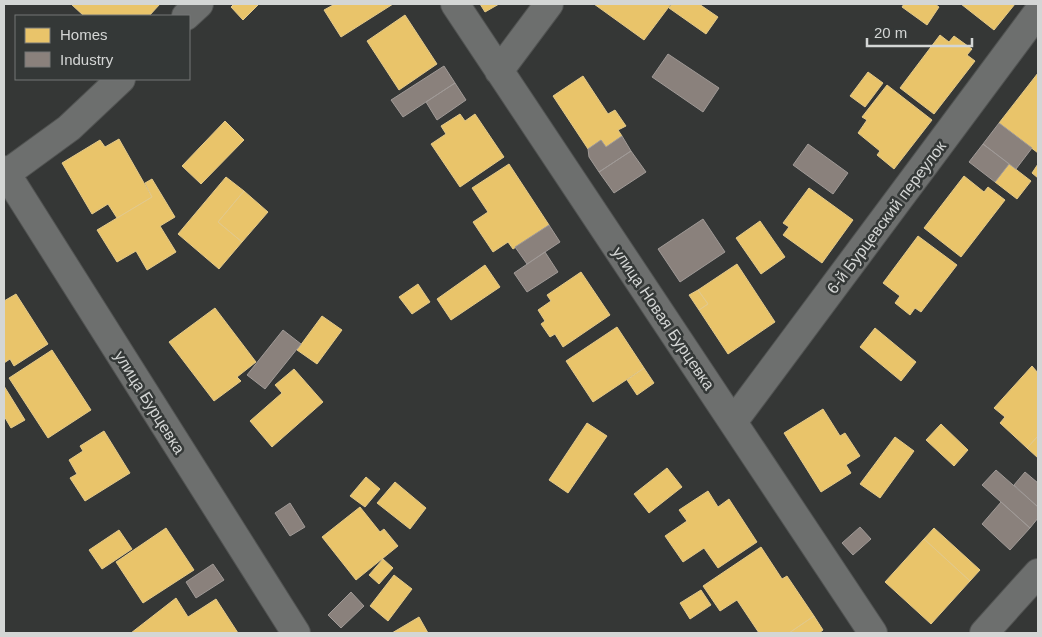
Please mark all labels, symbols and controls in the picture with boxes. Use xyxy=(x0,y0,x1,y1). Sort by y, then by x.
legend xyxy=(15,15,190,80)
scale bar xyxy=(867,15,972,47)
text: 20 m xyxy=(874,24,907,41)
text: Homes xyxy=(60,26,108,43)
text: Industry xyxy=(60,51,114,68)
street label: 6-й Бурцевский переулок xyxy=(824,137,950,297)
street label: улица Новая Бурцевка xyxy=(609,244,718,393)
street label: улица Бурцевка xyxy=(111,348,188,457)

